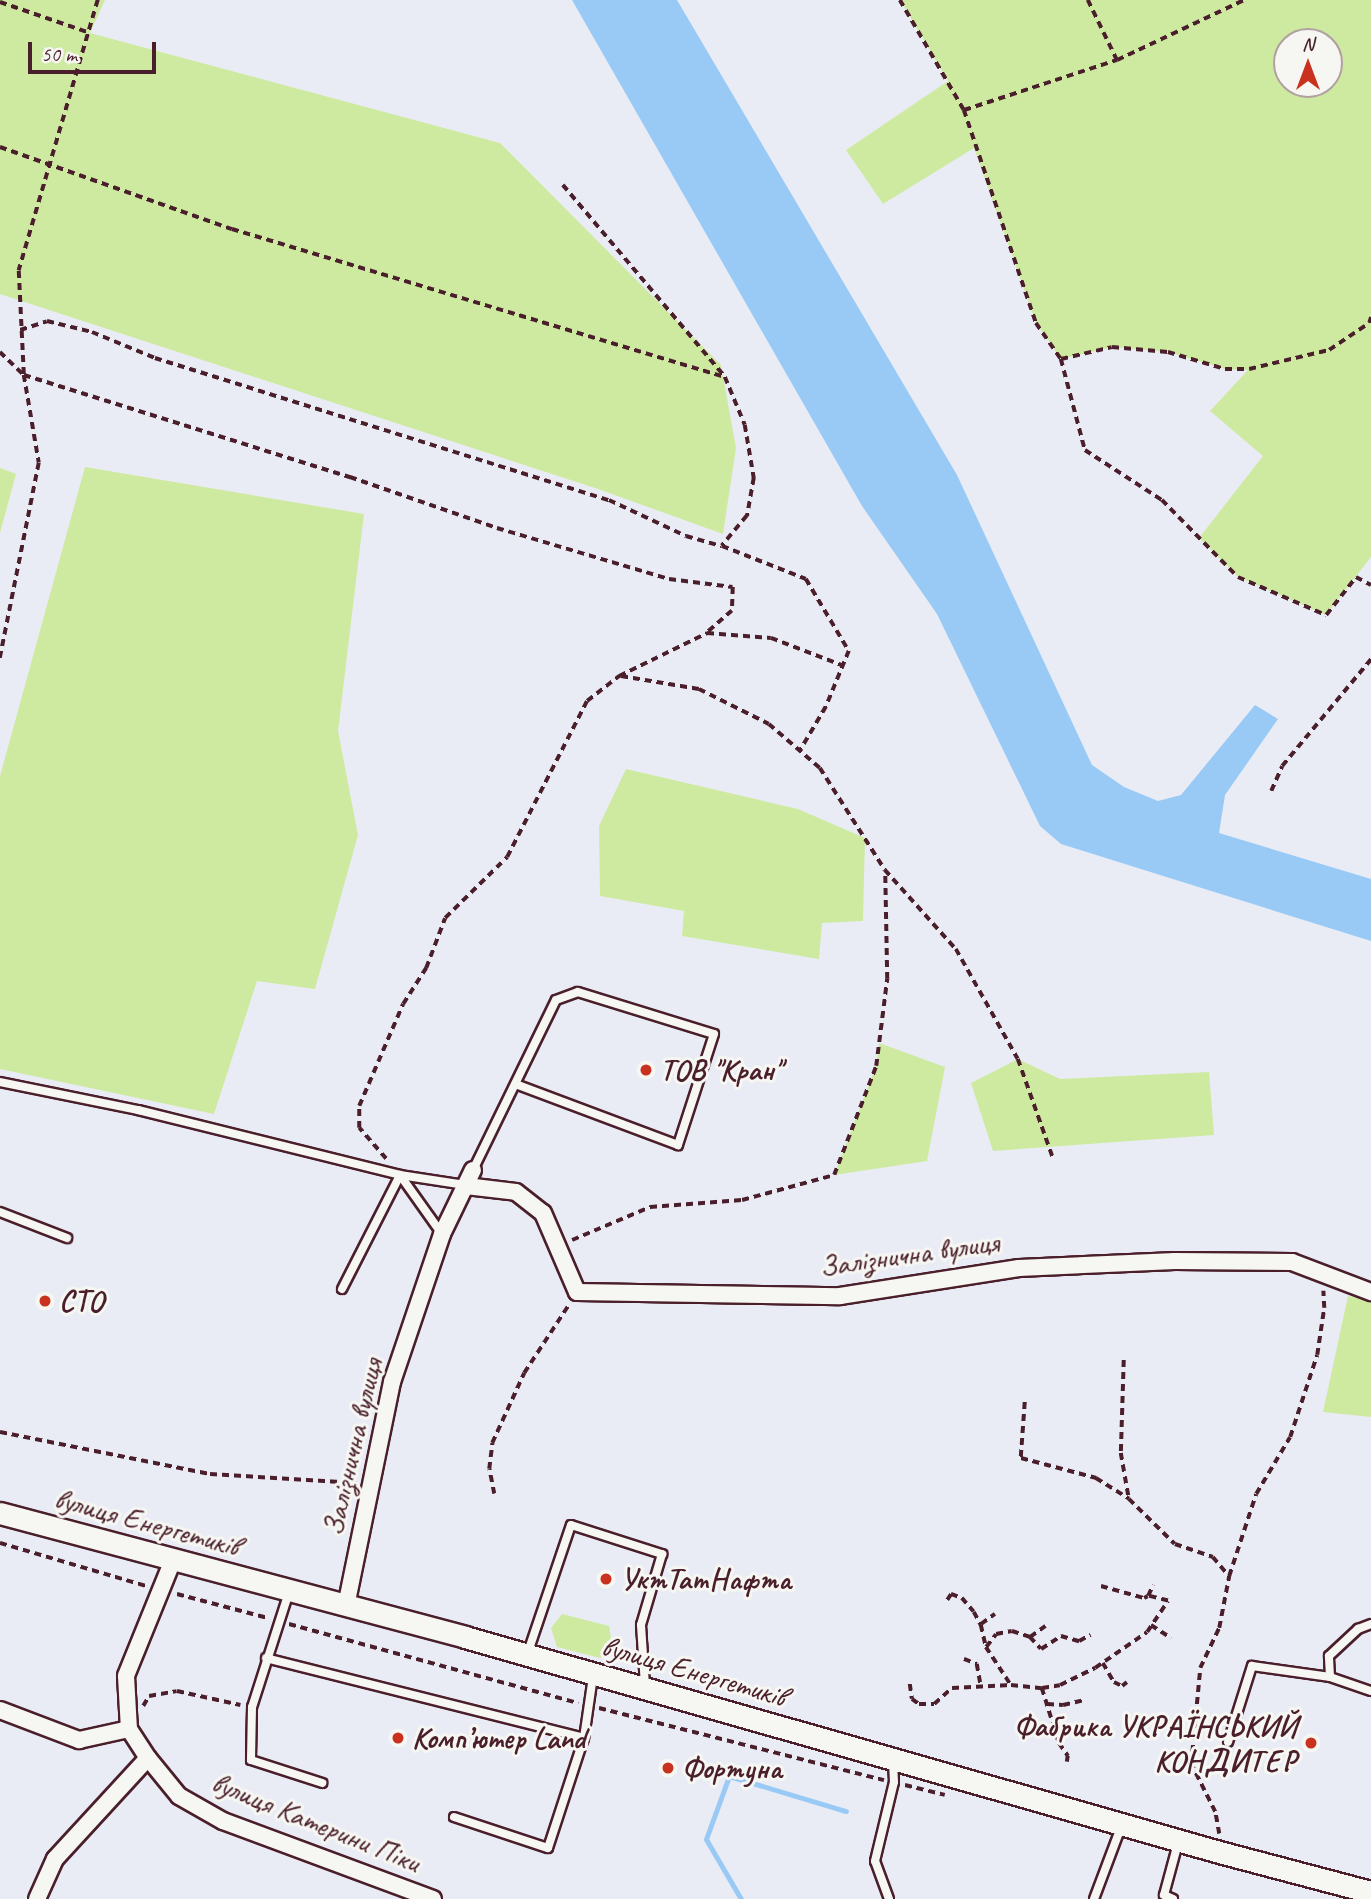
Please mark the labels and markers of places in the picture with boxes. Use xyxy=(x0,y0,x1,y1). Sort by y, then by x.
place label: ТОВ "Кран" xyxy=(660,1052,781,1088)
marker: ТОВ "Кран" xyxy=(638,1062,654,1078)
place label: СТО xyxy=(59,1283,103,1319)
marker: СТО xyxy=(37,1293,53,1309)
place label: УктТатНафта xyxy=(620,1561,791,1597)
marker: УктТатНафта xyxy=(598,1571,614,1587)
place label: Фабрика УКРАЇНСЬКИЙ КОНДИТЕР xyxy=(1014,1708,1297,1778)
place label: Комп’ютер Land xyxy=(412,1720,585,1756)
marker: Комп’ютер Land xyxy=(390,1730,406,1746)
marker: Фабрика УКРАЇНСЬКИЙ КОНДИТЕР xyxy=(1303,1735,1319,1751)
place label: Фортуна xyxy=(682,1750,782,1786)
marker: Фортуна xyxy=(660,1760,676,1776)

